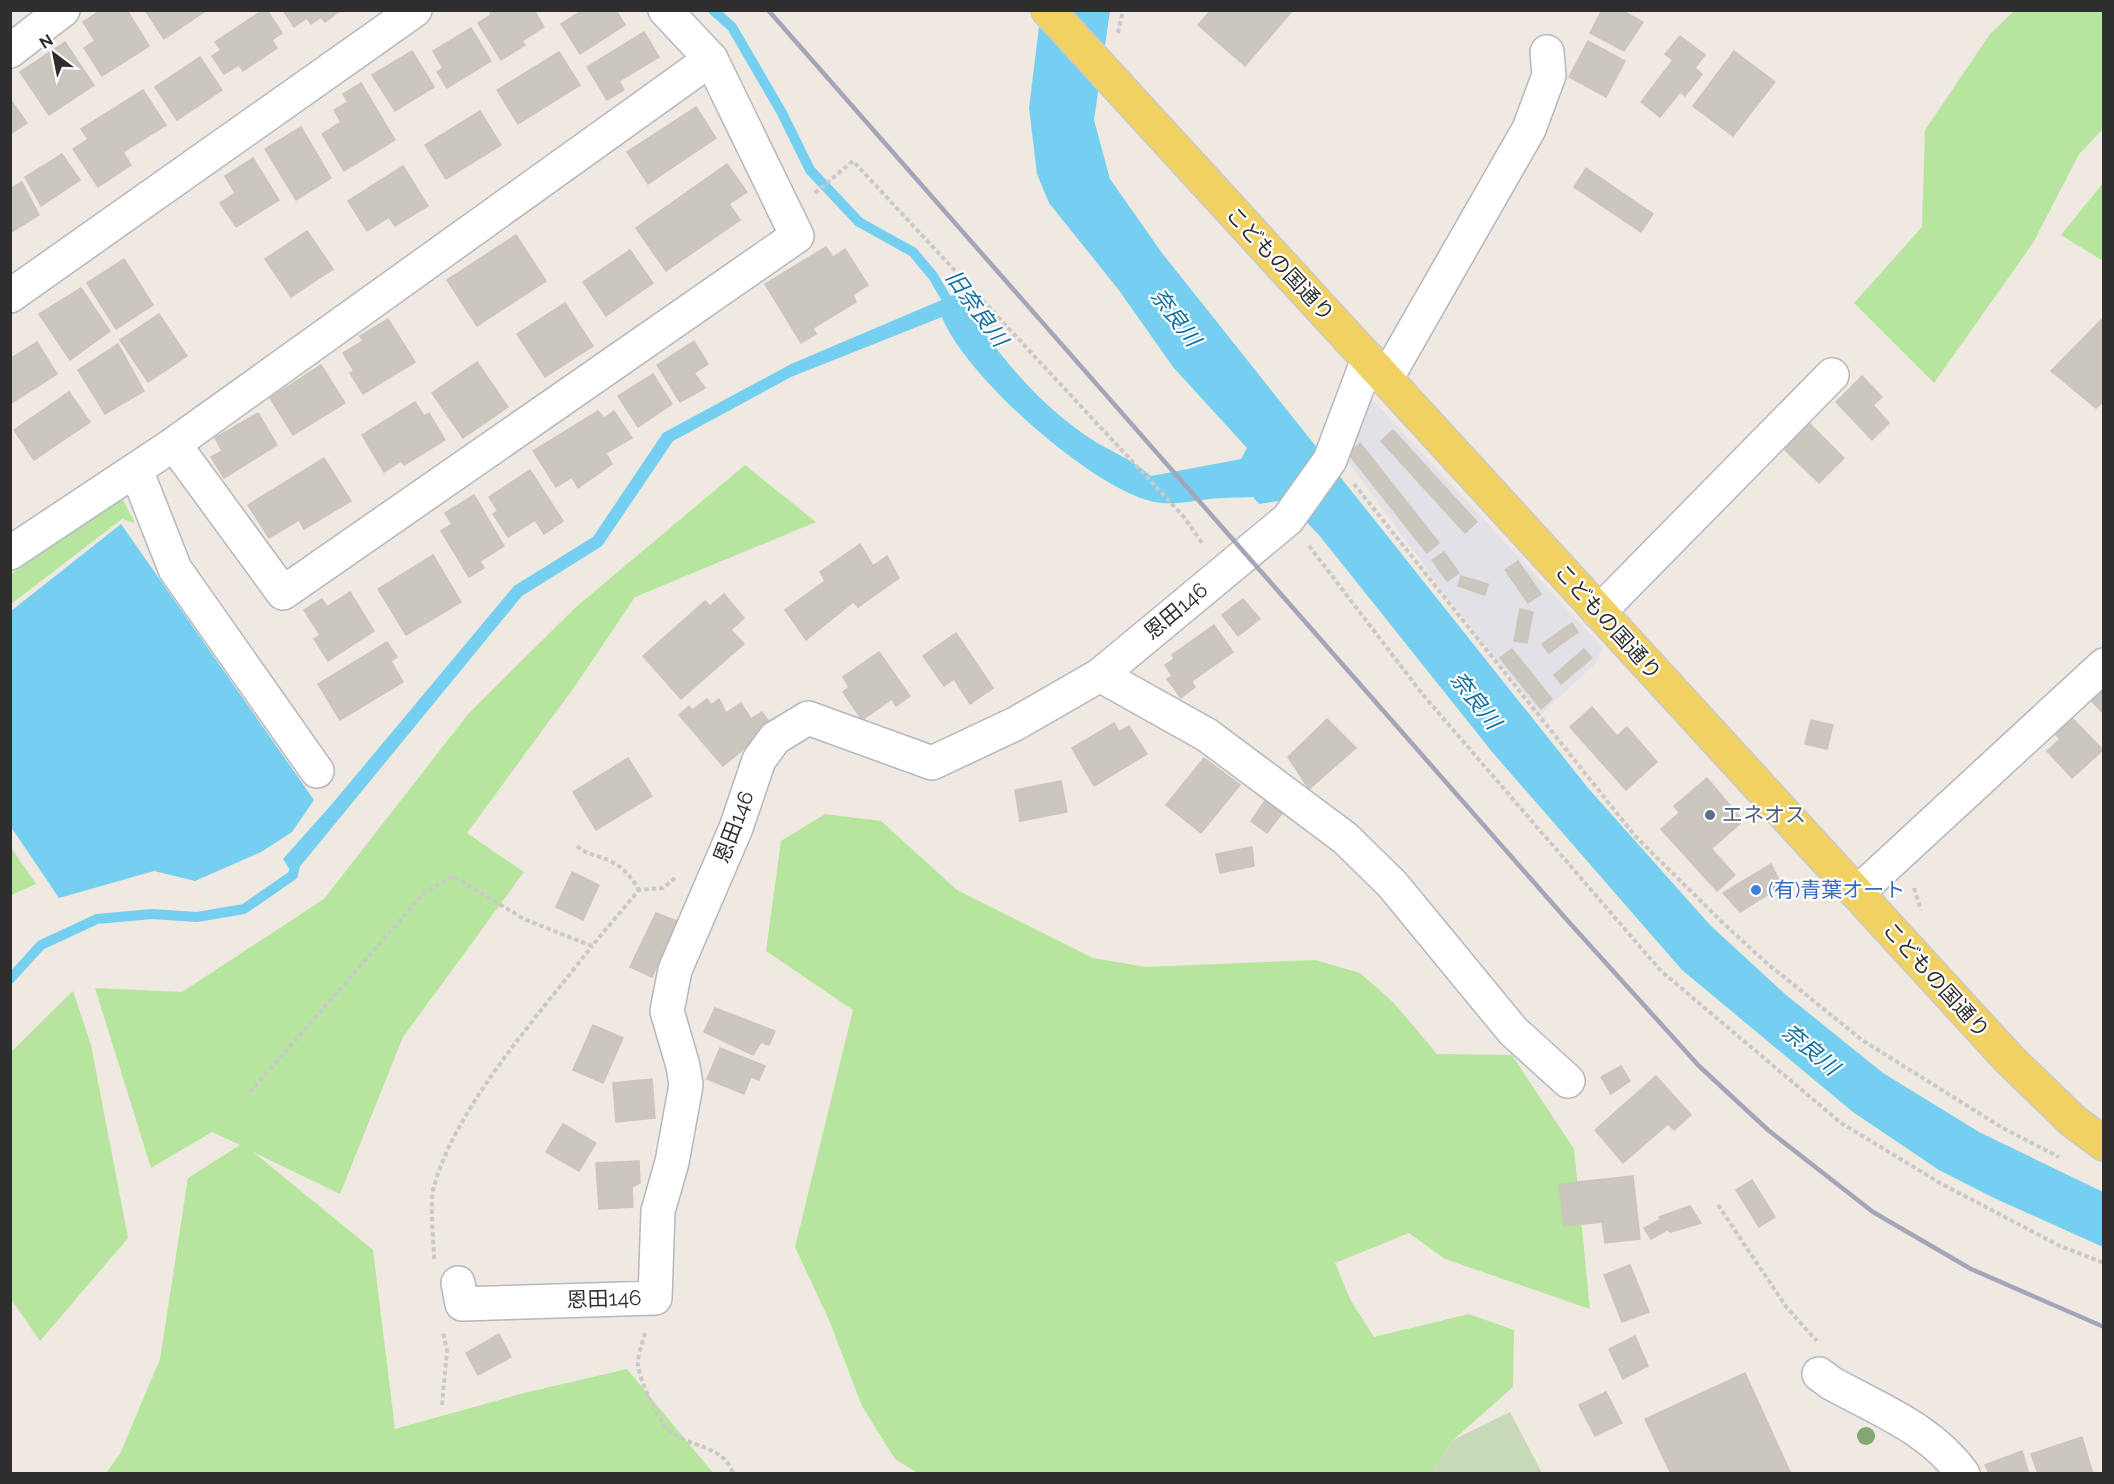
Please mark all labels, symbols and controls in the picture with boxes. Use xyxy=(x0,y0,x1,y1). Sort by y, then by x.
north arrow xyxy=(24,24,84,84)
text: N xyxy=(36,30,57,53)
street label: こどもの国通り xyxy=(1221,201,1340,326)
water label: 旧奈良川 xyxy=(941,265,1015,353)
water label: 奈良川 xyxy=(1146,283,1207,353)
street label: こどもの国通り xyxy=(1550,559,1667,685)
street label: 恩田146 xyxy=(1139,577,1212,644)
water label: 奈良川 xyxy=(1445,666,1508,736)
street label: 恩田146 xyxy=(708,787,759,866)
place label: エネオス xyxy=(1722,802,1806,827)
marker: エネオス xyxy=(1703,808,1717,822)
place label: (有)青葉オート xyxy=(1768,877,1905,902)
marker: (有)青葉オート xyxy=(1749,883,1763,897)
street label: こどもの国通り xyxy=(1878,917,1995,1043)
water label: 奈良川 xyxy=(1777,1018,1846,1081)
street label: 恩田146 xyxy=(566,1285,642,1312)

